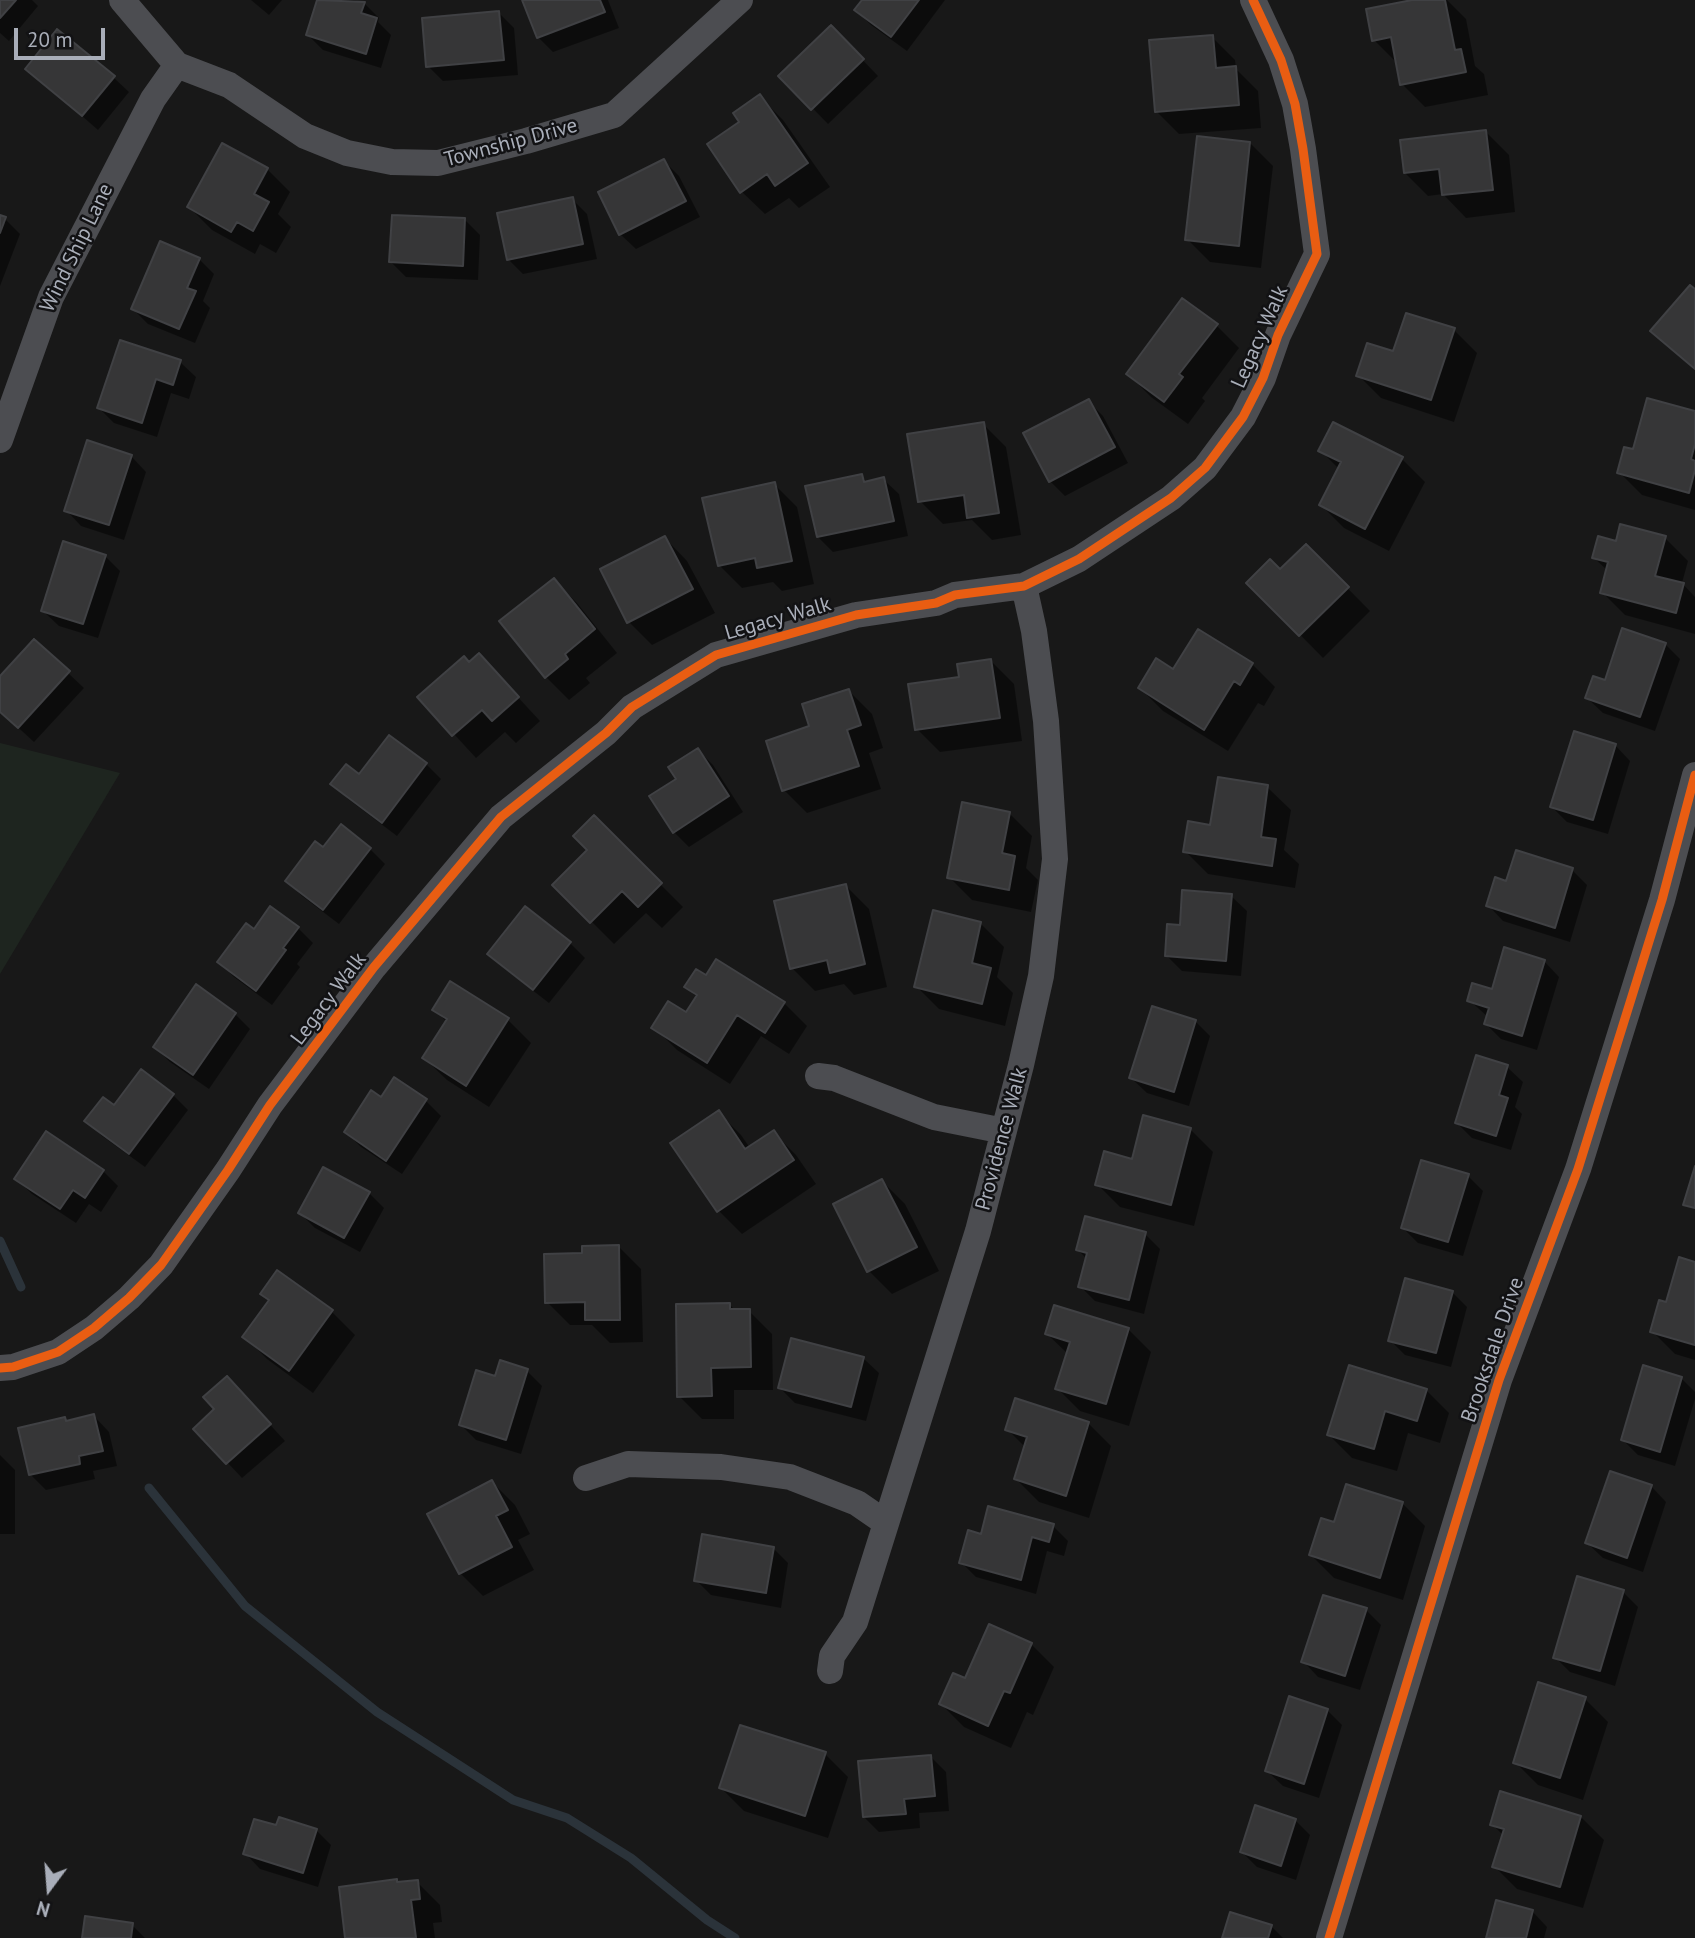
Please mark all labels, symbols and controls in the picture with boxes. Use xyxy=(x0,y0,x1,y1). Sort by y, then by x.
scale bar xyxy=(18,14,108,58)
text: 20 m xyxy=(27,26,73,53)
street label: Township Drive xyxy=(442,113,580,173)
street label: Wind Ship Lane xyxy=(35,180,119,316)
street label: Legacy Walk xyxy=(1226,282,1294,392)
street label: Legacy Walk xyxy=(722,592,834,646)
street label: Legacy Walk xyxy=(286,948,372,1050)
street label: Providence Walk xyxy=(971,1065,1033,1213)
street label: Brooksdale Drive xyxy=(1456,1274,1530,1426)
north arrow xyxy=(14,1854,84,1924)
text: N xyxy=(34,1896,53,1922)

